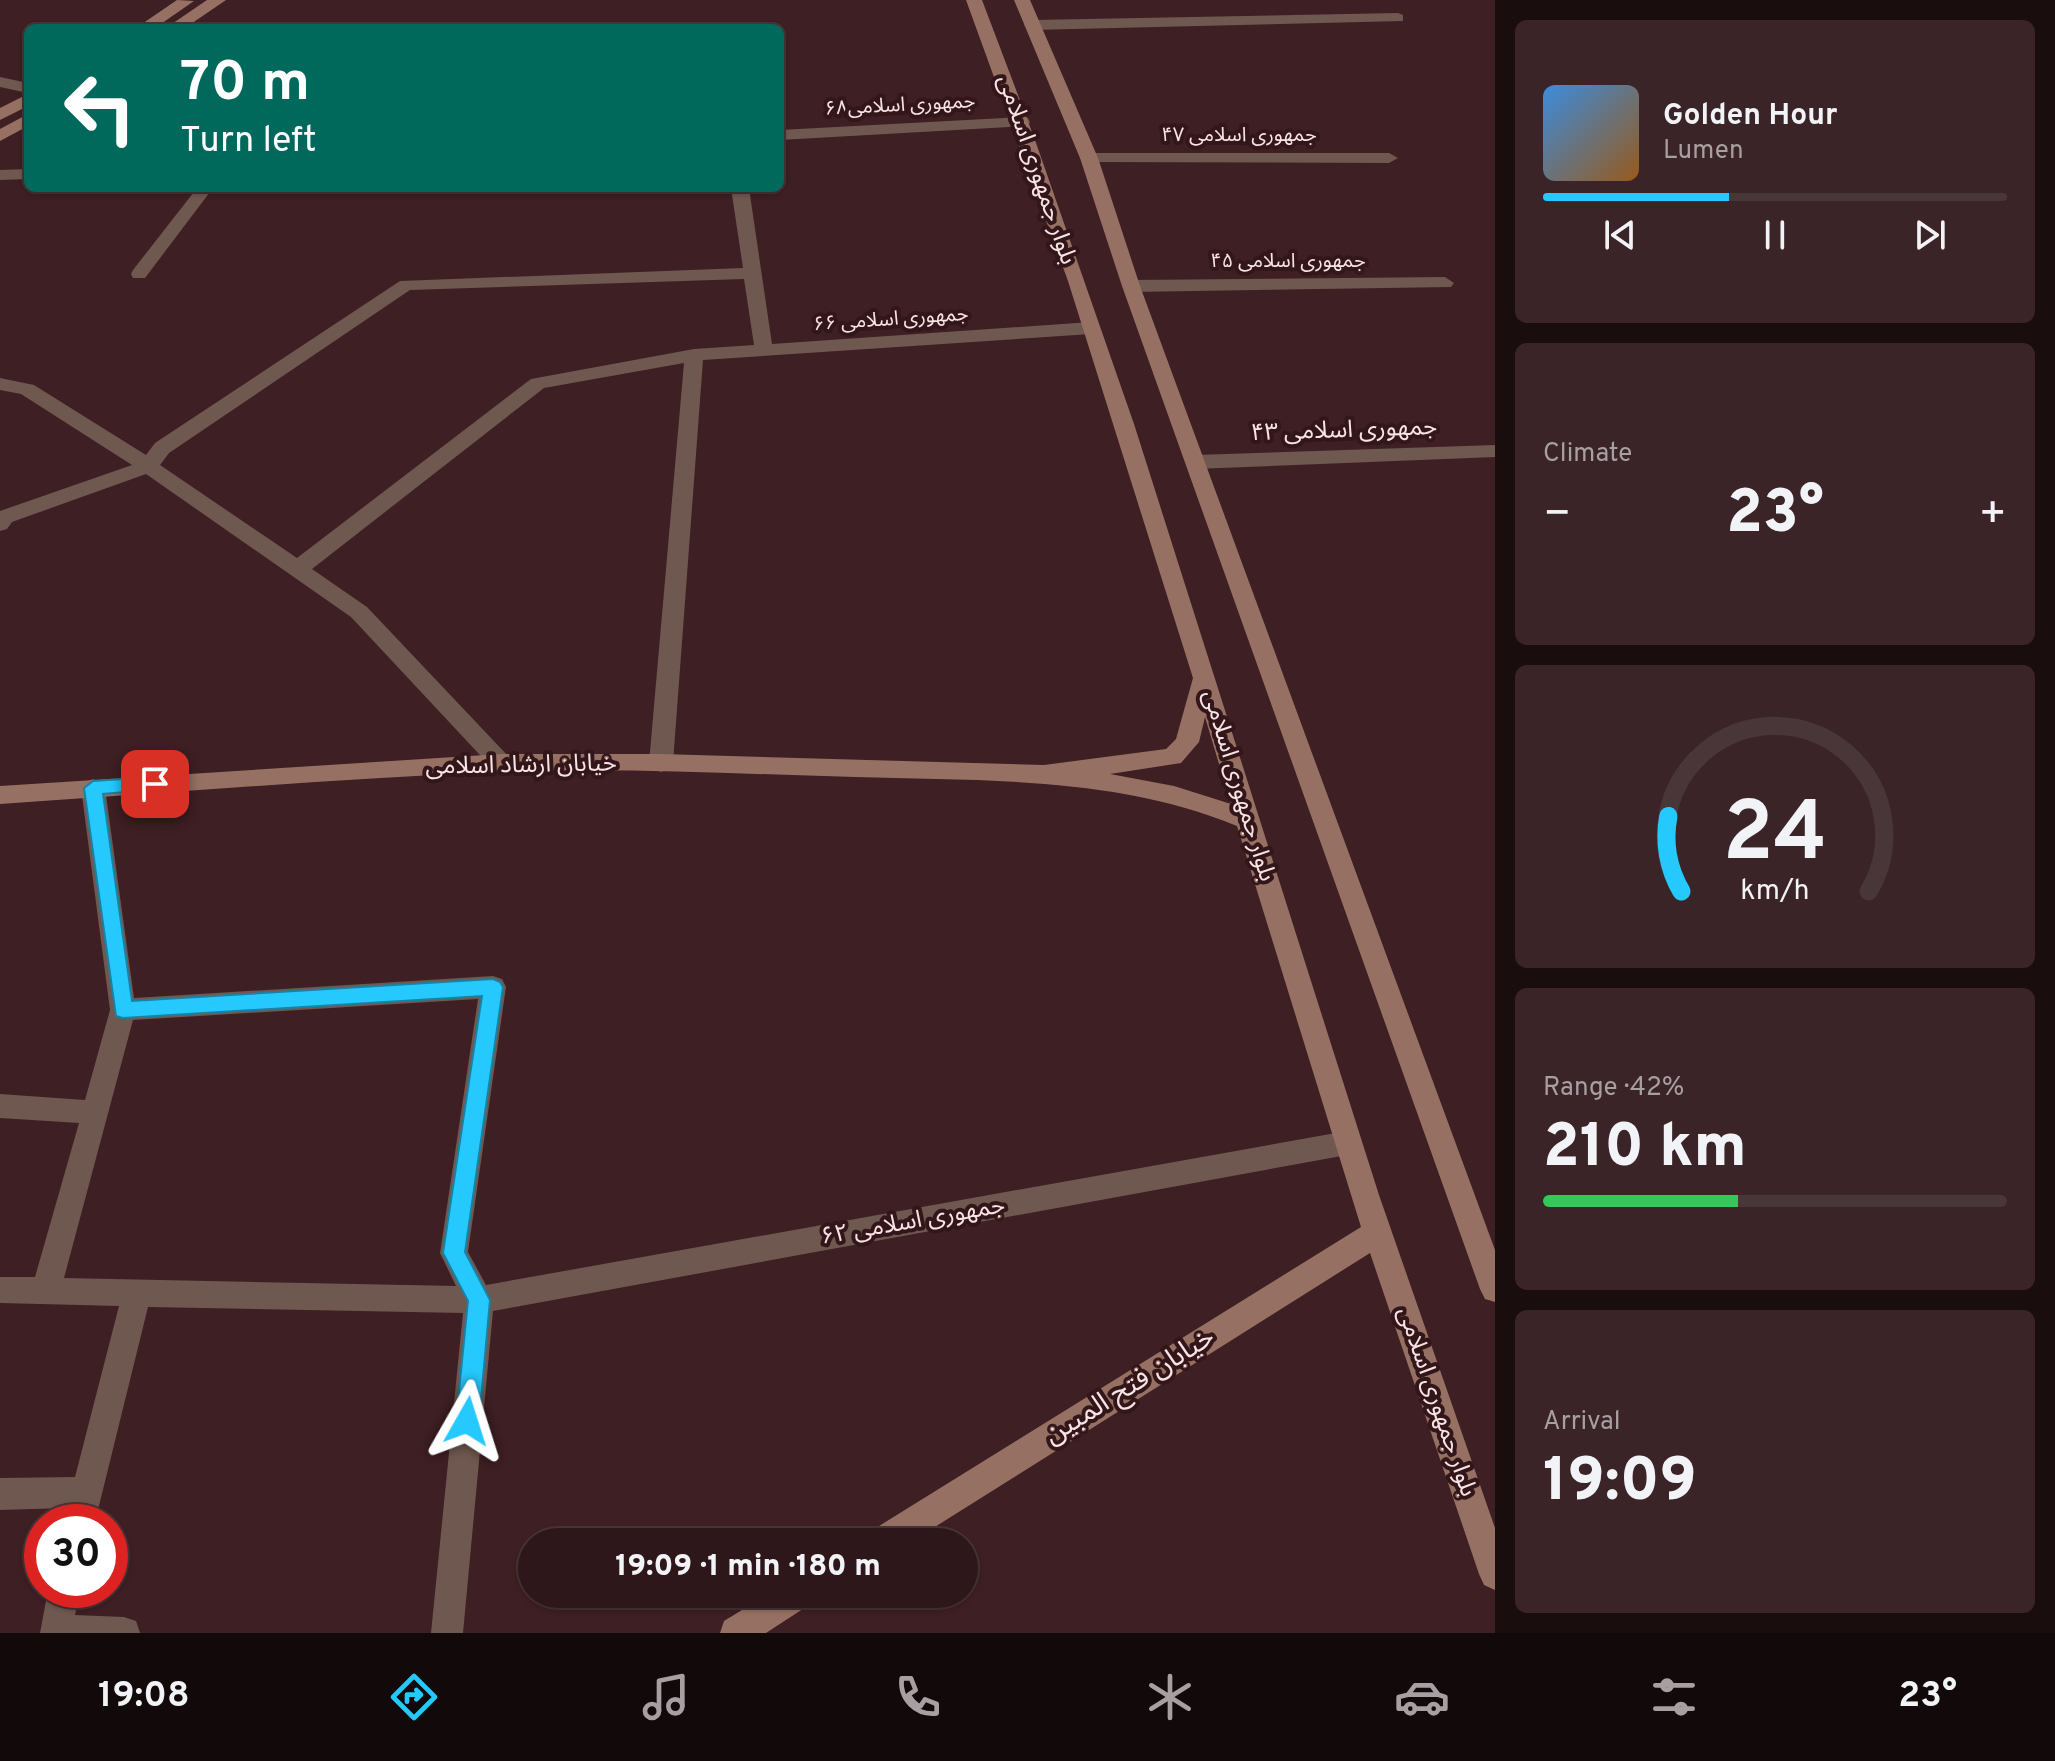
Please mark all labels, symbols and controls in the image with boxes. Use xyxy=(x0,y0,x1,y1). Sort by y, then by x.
text: 70 m xyxy=(180,50,310,120)
icon: left xyxy=(48,56,152,160)
street label: بلوار جمهوری اسلامی xyxy=(990,71,1082,269)
street label: جمهوری اسلامی۶۸ xyxy=(824,89,976,123)
text: Golden Hour xyxy=(1663,98,1837,135)
text: Turn left xyxy=(180,119,317,165)
street label: جمهوری اسلامی ۴۷ xyxy=(1161,123,1317,149)
text: Lumen xyxy=(1663,135,1744,168)
icon: previous xyxy=(1598,213,1642,257)
icon: pause xyxy=(1753,213,1797,257)
icon: next xyxy=(1908,213,1952,257)
street label: جمهوری اسلامی ۴۵ xyxy=(1210,249,1366,275)
street label: جمهوری اسلامی ۶۶ xyxy=(813,302,969,338)
street label: جمهوری اسلامی ۴۳ xyxy=(1250,413,1438,449)
text: Climate xyxy=(1543,438,1632,471)
text: 23° xyxy=(1726,478,1824,554)
text: − xyxy=(1543,488,1571,544)
text: + xyxy=(1979,488,2007,544)
street label: بلوار جمهوری اسلامی xyxy=(1195,687,1281,885)
street label: خیابان ارشاد اسلامی xyxy=(425,749,617,783)
pin xyxy=(121,750,189,818)
icon: arrive xyxy=(133,762,177,806)
text: 24 xyxy=(1723,785,1827,890)
text: km/h xyxy=(1740,875,1810,911)
text: Range · 42% xyxy=(1543,1072,1684,1105)
text: 210 km xyxy=(1543,1112,1747,1188)
street label: جمهوری اسلامی ۶۲ xyxy=(819,1191,1007,1253)
street label: بلوار جمهوری اسلامی xyxy=(1390,1303,1482,1501)
street label: خیابان فتح المبین xyxy=(1038,1320,1222,1454)
position arrow xyxy=(425,1379,509,1463)
text: Arrival xyxy=(1543,1406,1621,1439)
text: 19:09 xyxy=(1543,1446,1697,1522)
speed limit sign: 30 xyxy=(24,1504,128,1608)
text: 19:09 · 1 min · 180 m xyxy=(615,1549,881,1586)
icon: directions xyxy=(386,1669,442,1725)
icon: music xyxy=(638,1669,694,1725)
icon: phone xyxy=(890,1669,946,1725)
icon: climate xyxy=(1142,1669,1198,1725)
icon: car xyxy=(1394,1669,1450,1725)
icon: filters xyxy=(1646,1669,1702,1725)
text: 19:08 xyxy=(98,1674,190,1720)
text: 23° xyxy=(1898,1674,1957,1720)

